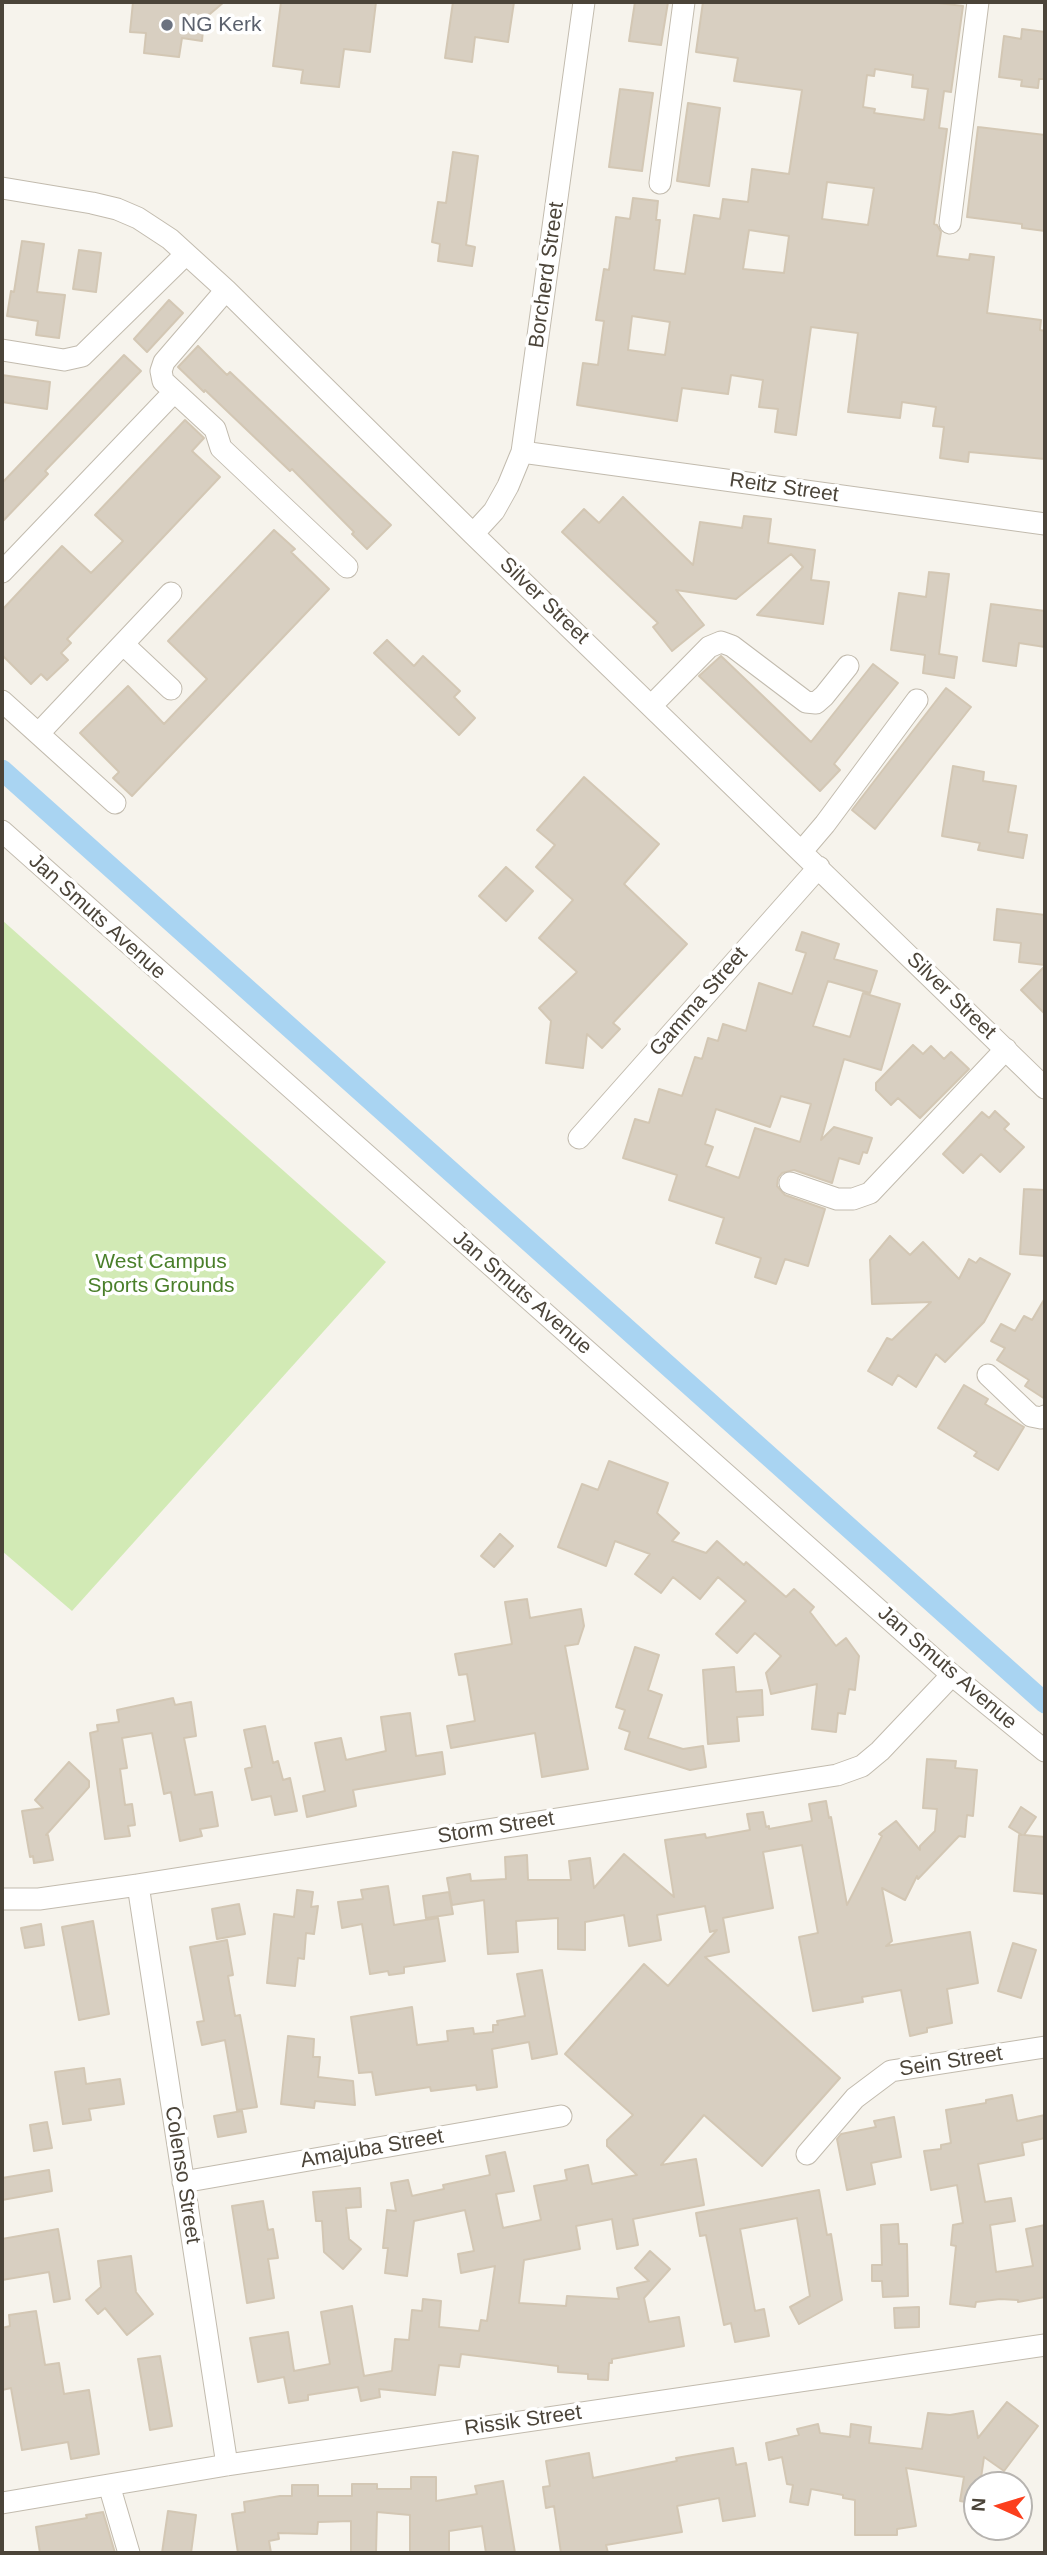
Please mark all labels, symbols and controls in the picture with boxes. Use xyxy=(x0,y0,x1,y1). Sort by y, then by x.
place label: NG Kerk xyxy=(181,12,262,38)
marker: NG Kerk xyxy=(159,17,175,33)
street label: Borcherd Street xyxy=(524,200,570,350)
street label: Reitz Street xyxy=(728,468,840,508)
street label: Silver Street xyxy=(494,552,594,650)
street label: Jan Smuts Avenue xyxy=(23,849,171,985)
street label: Gamma Street xyxy=(645,942,753,1062)
street label: Silver Street xyxy=(901,947,1001,1045)
street label: Jan Smuts Avenue xyxy=(447,1226,597,1360)
park label: West Campus Sports Grounds xyxy=(87,1249,235,1299)
street label: Jan Smuts Avenue xyxy=(872,1601,1022,1735)
street label: Storm Street xyxy=(436,1806,556,1850)
street label: Sein Street xyxy=(898,2041,1004,2083)
street label: Colenso Street xyxy=(159,2104,205,2246)
street label: Amajuba Street xyxy=(299,2124,445,2174)
street label: Rissik Street xyxy=(463,2400,583,2442)
north arrow xyxy=(963,2471,1033,2541)
text: N xyxy=(968,2497,990,2512)

